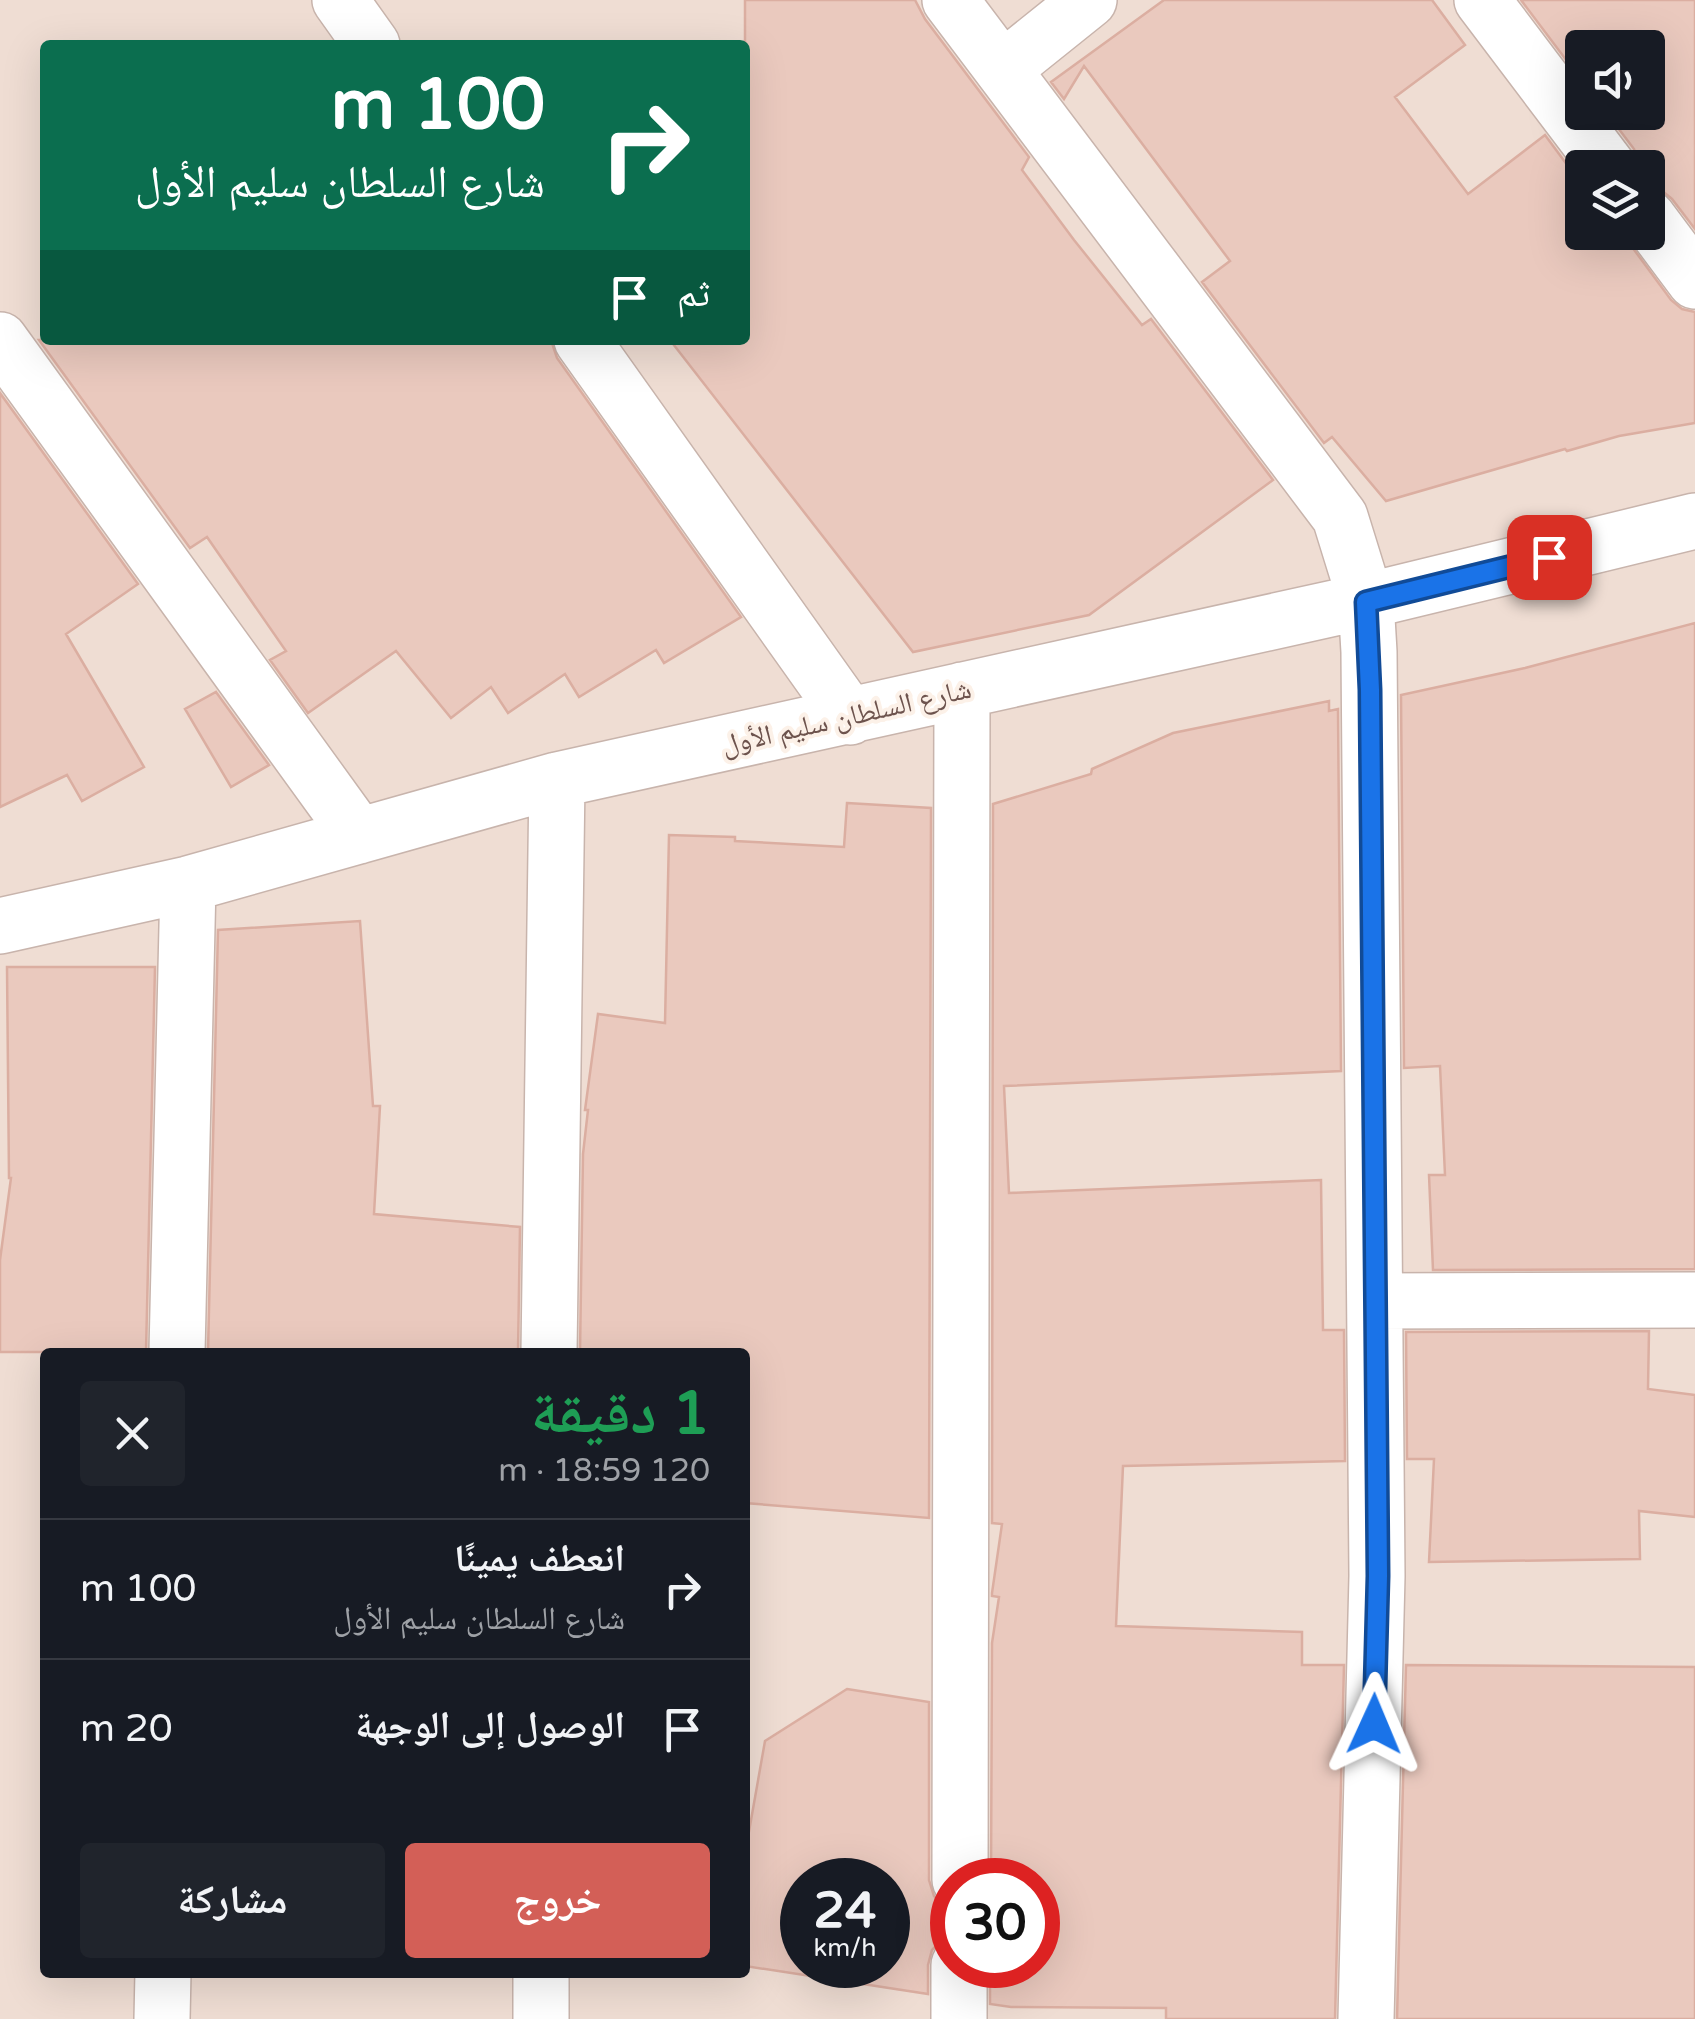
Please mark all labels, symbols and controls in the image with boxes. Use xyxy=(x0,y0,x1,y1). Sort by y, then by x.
map controls xyxy=(1565,30,1665,250)
button: sound xyxy=(1565,30,1665,130)
text: 100 m xyxy=(331,64,545,148)
icon: right xyxy=(580,80,710,210)
button: layers xyxy=(1565,150,1665,250)
text: شارع السلطان سليم الأول xyxy=(135,156,545,210)
icon: arrive xyxy=(602,270,657,325)
text: ثم xyxy=(677,271,710,317)
pin xyxy=(1507,515,1592,600)
icon: arrive xyxy=(1522,530,1577,585)
street label: شارع السلطان سليم الأول xyxy=(718,672,975,763)
text: 1 دقيقة xyxy=(531,1378,710,1450)
button: close xyxy=(80,1381,185,1486)
text: 120 m · 18:59 xyxy=(498,1452,710,1490)
text: انعطف يمينًا xyxy=(454,1536,625,1582)
icon: right xyxy=(655,1562,710,1617)
text: 100 m xyxy=(80,1566,196,1612)
text: شارع السلطان سليم الأول xyxy=(333,1600,625,1638)
position arrow xyxy=(1322,1672,1426,1776)
icon: arrive xyxy=(655,1702,710,1757)
text: الوصول إلى الوجهة xyxy=(355,1703,625,1749)
text: 20 m xyxy=(80,1706,173,1752)
button: مشاركة xyxy=(80,1843,385,1958)
button: خروج xyxy=(405,1843,710,1958)
speed limit sign: 30 xyxy=(930,1858,1060,1988)
text: 24 xyxy=(814,1881,876,1941)
text: km/h xyxy=(814,1933,876,1963)

